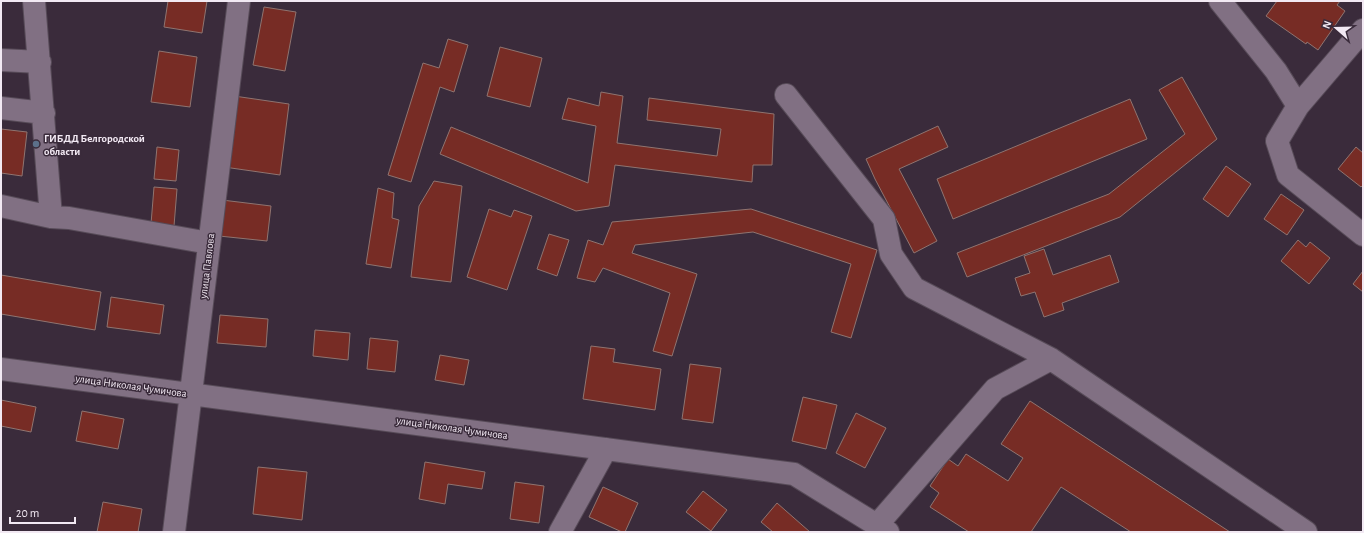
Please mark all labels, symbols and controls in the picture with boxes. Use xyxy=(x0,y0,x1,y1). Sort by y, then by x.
north arrow xyxy=(1316,8,1356,48)
text: N xyxy=(1321,19,1334,30)
place label: ГИБДД Белгородской области xyxy=(44,133,145,157)
marker: ГИБДД Белгородской области xyxy=(31,139,41,149)
street label: улица Павлова xyxy=(197,233,216,300)
street label: улица Николая Чумичова xyxy=(74,373,187,399)
street label: улица Николая Чумичова xyxy=(395,415,508,441)
scale bar xyxy=(10,499,75,525)
text: 20 m xyxy=(16,507,39,519)

